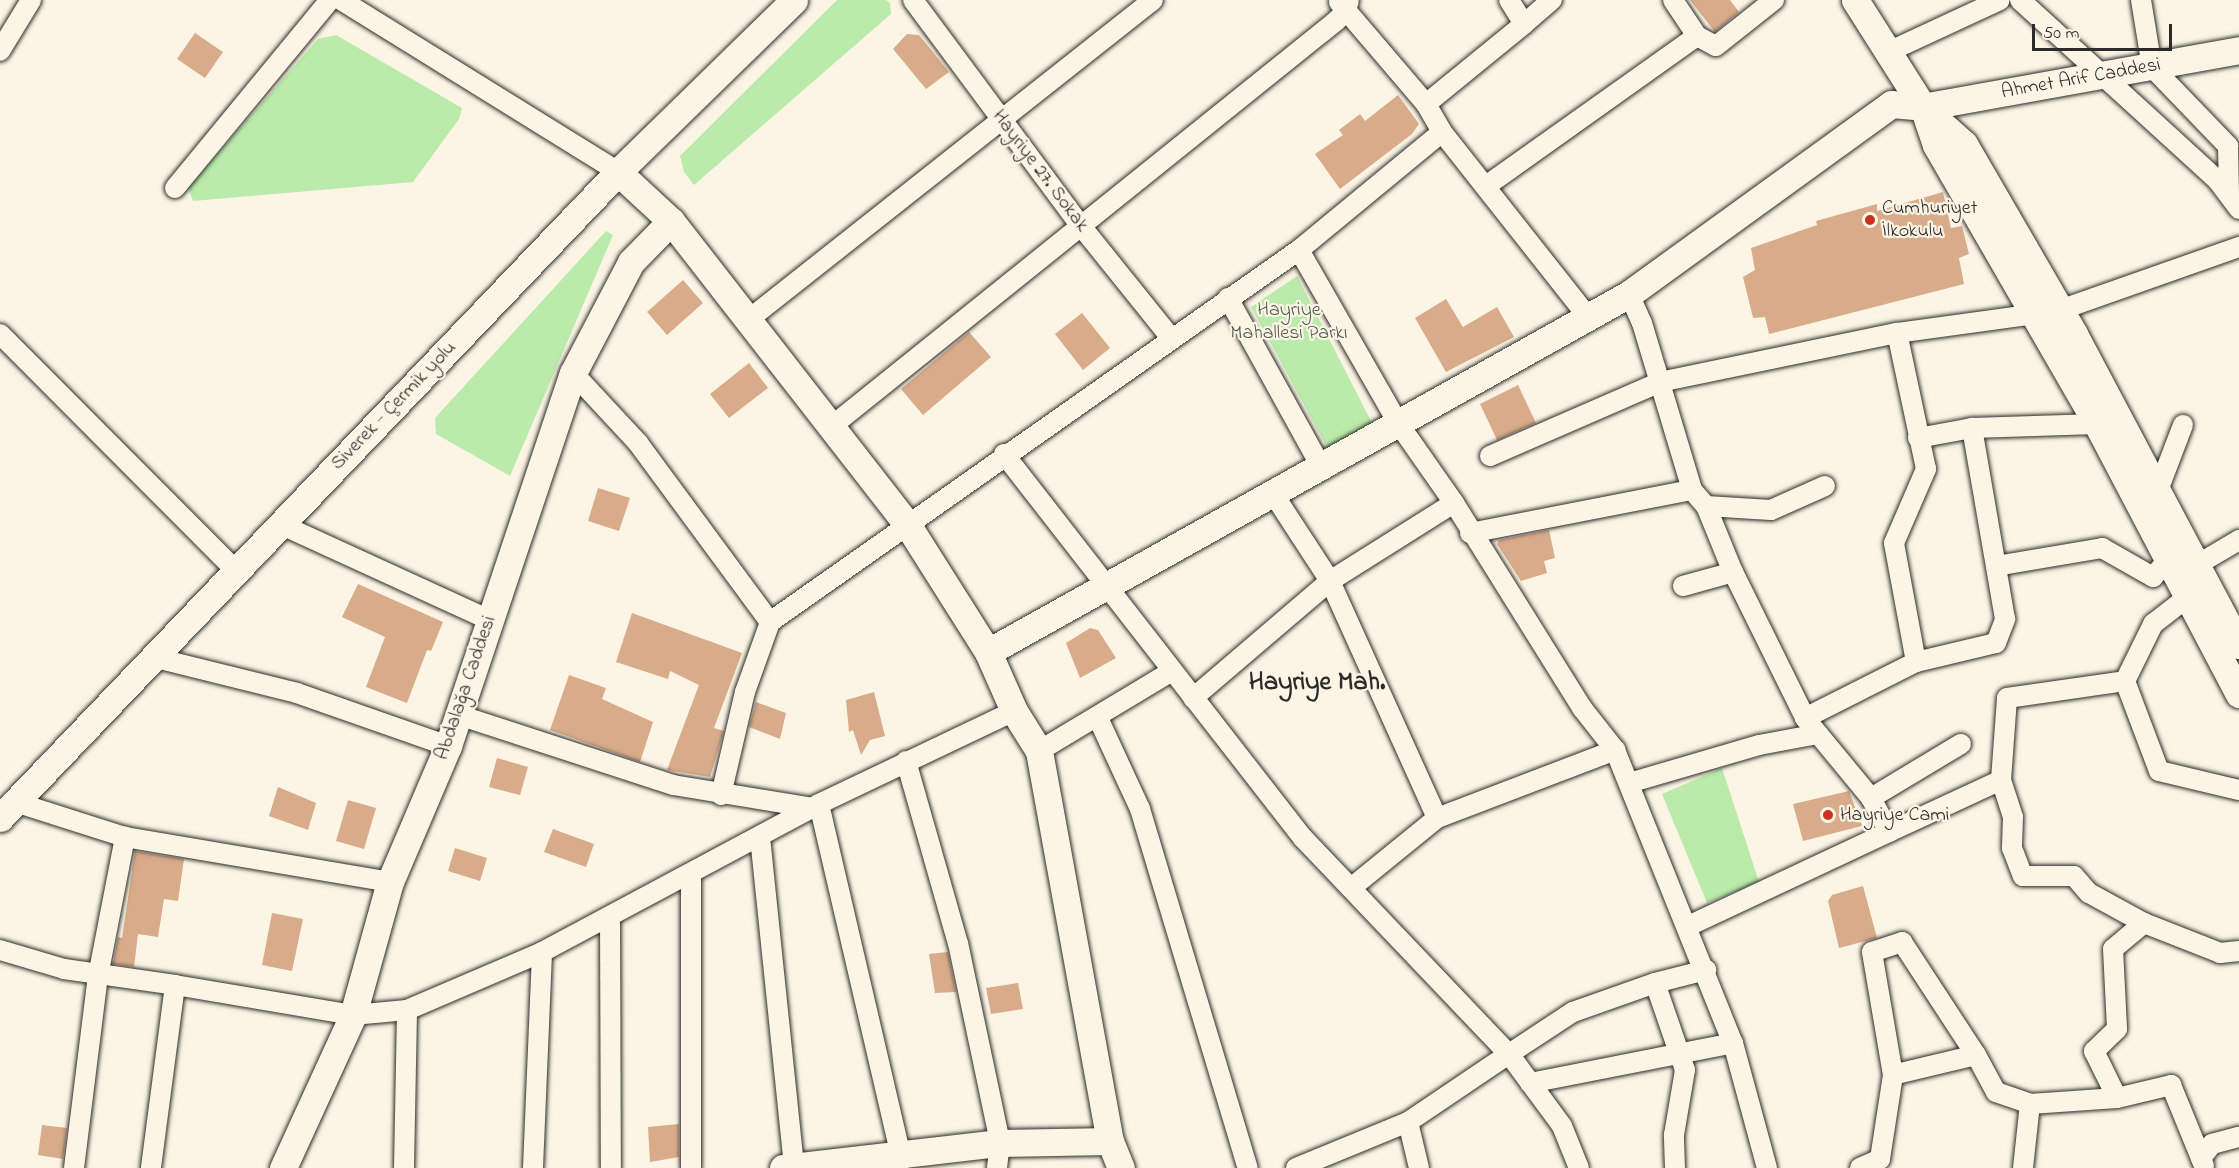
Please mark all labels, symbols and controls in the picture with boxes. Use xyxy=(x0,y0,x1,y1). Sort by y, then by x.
scale bar xyxy=(2035,12,2174,50)
text: 50 m xyxy=(2043,21,2080,47)
street label: Ahmet Arif Caddesi xyxy=(1999,53,2163,105)
street label: Hayriye 27. Sokak xyxy=(986,105,1094,237)
place label: Cumhuriyet İlkokulu xyxy=(1882,196,1977,243)
marker: Cumhuriyet İlkokulu xyxy=(1863,213,1877,227)
park label: Hayriye Mahallesi Parkı xyxy=(1230,298,1348,345)
street label: Siverek - Çermik yolu xyxy=(326,336,462,476)
street label: Abdalağa Caddesi xyxy=(430,613,502,763)
district label: Hayriye Mah. xyxy=(1249,668,1385,700)
place label: Hayriye Cami xyxy=(1840,803,1949,827)
marker: Hayriye Cami xyxy=(1821,808,1835,822)

